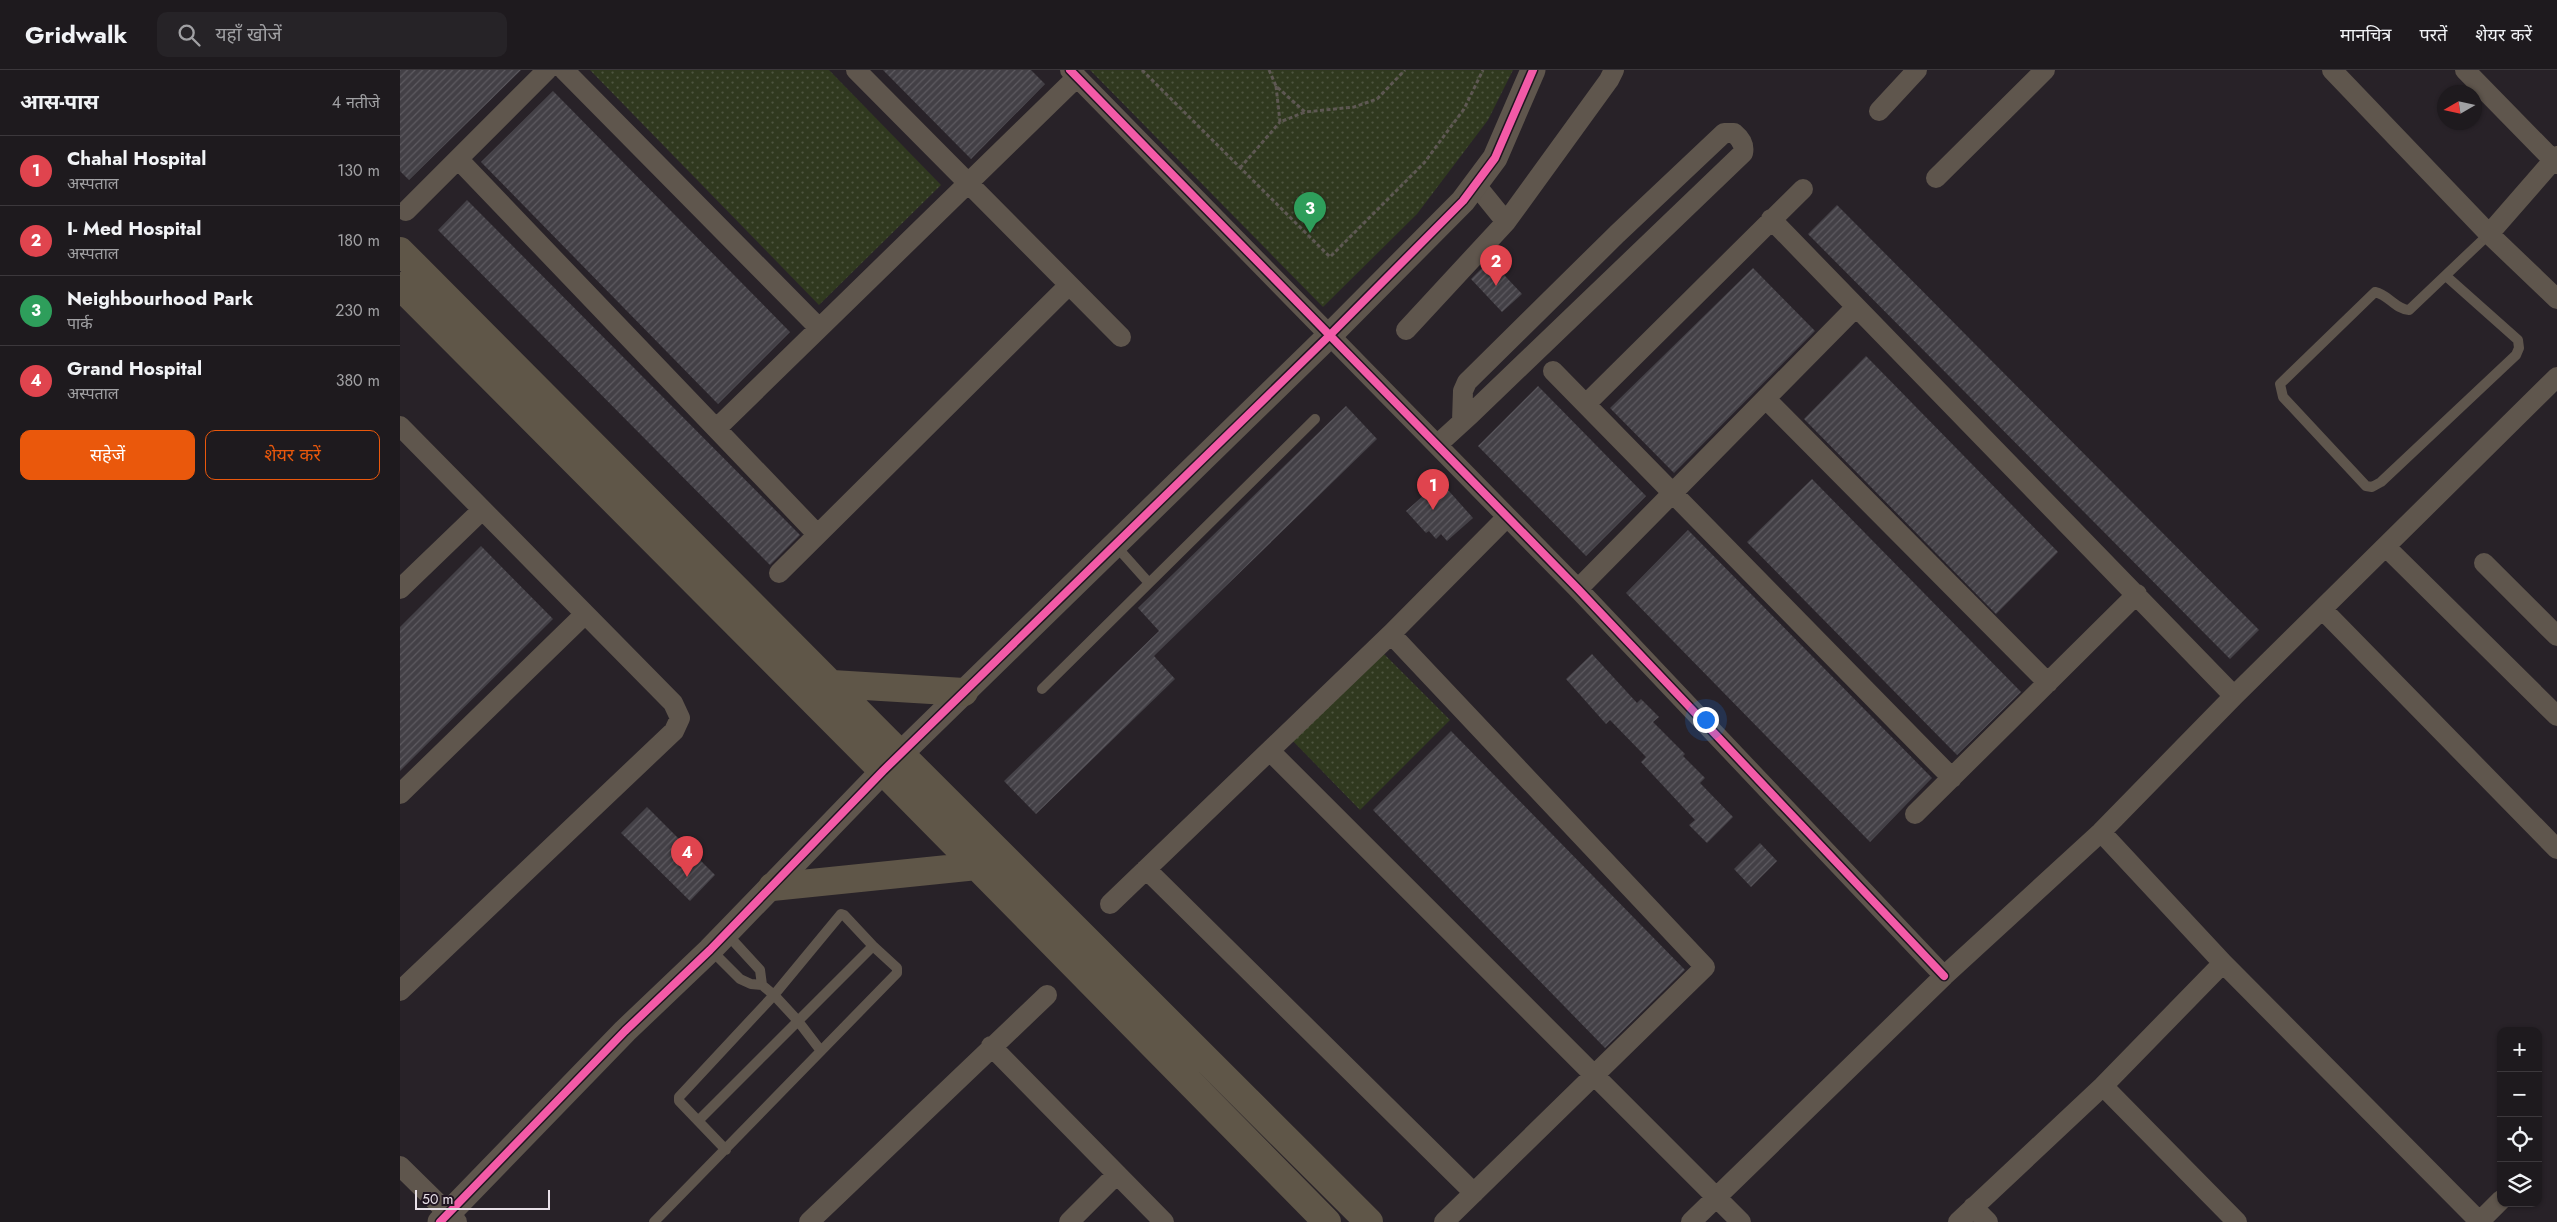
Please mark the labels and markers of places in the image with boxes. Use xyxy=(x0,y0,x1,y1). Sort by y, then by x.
pin: 3 xyxy=(1294,192,1326,233)
pin: 2 xyxy=(1480,245,1512,286)
pin: 1 xyxy=(1417,469,1449,510)
pin: 4 xyxy=(671,836,703,877)

